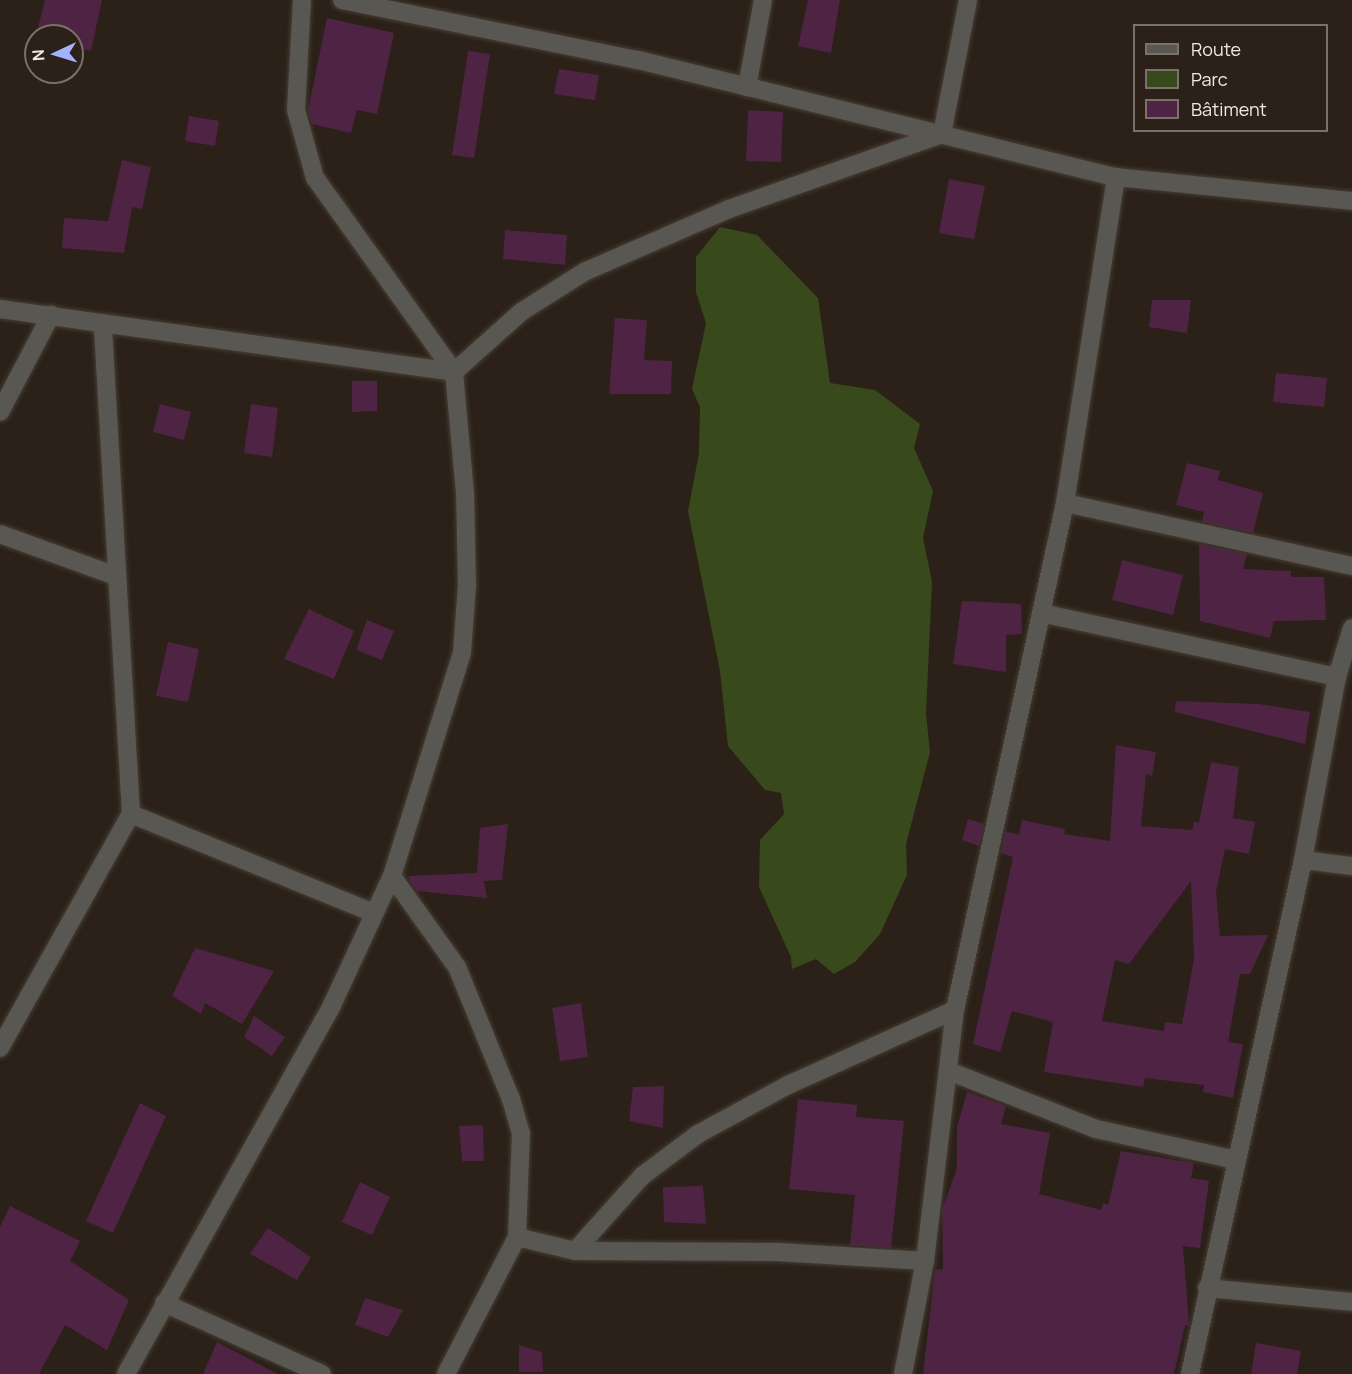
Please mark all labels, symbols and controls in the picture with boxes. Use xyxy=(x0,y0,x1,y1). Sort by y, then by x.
north arrow xyxy=(24,24,84,84)
legend xyxy=(1133,24,1328,132)
text: Route xyxy=(1191,37,1241,61)
text: N xyxy=(27,49,49,62)
text: Parc xyxy=(1191,67,1228,91)
text: Bâtiment xyxy=(1191,97,1267,121)

